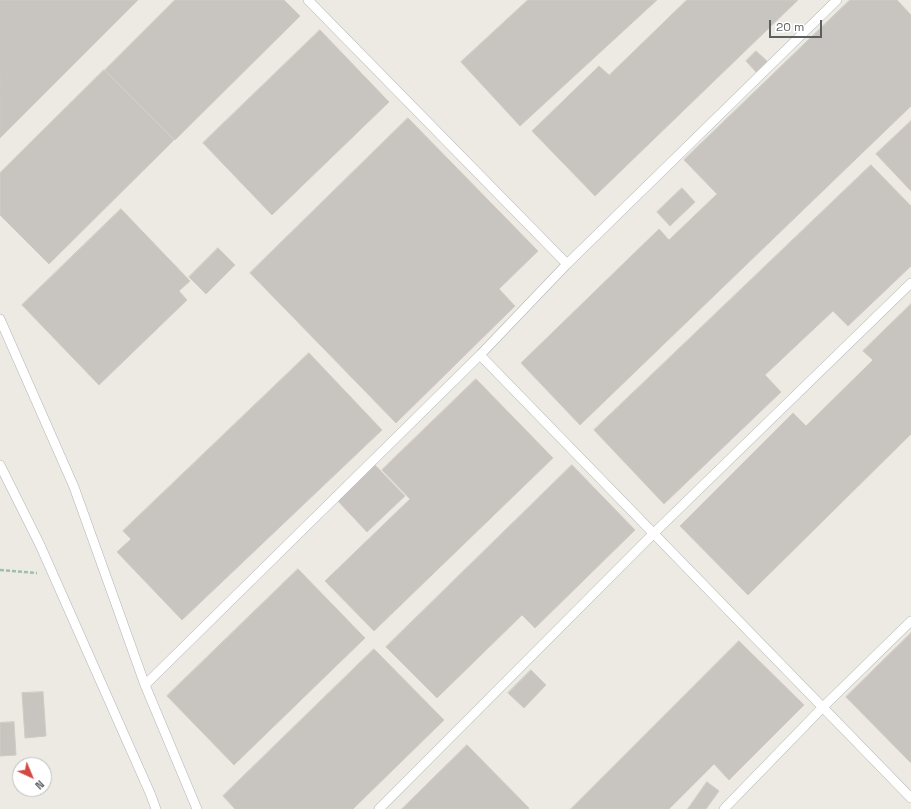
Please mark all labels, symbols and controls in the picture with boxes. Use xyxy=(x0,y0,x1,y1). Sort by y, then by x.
scale bar xyxy=(771,12,824,38)
text: 20 m xyxy=(776,19,804,35)
north arrow xyxy=(12,757,52,797)
text: N xyxy=(32,777,47,793)

